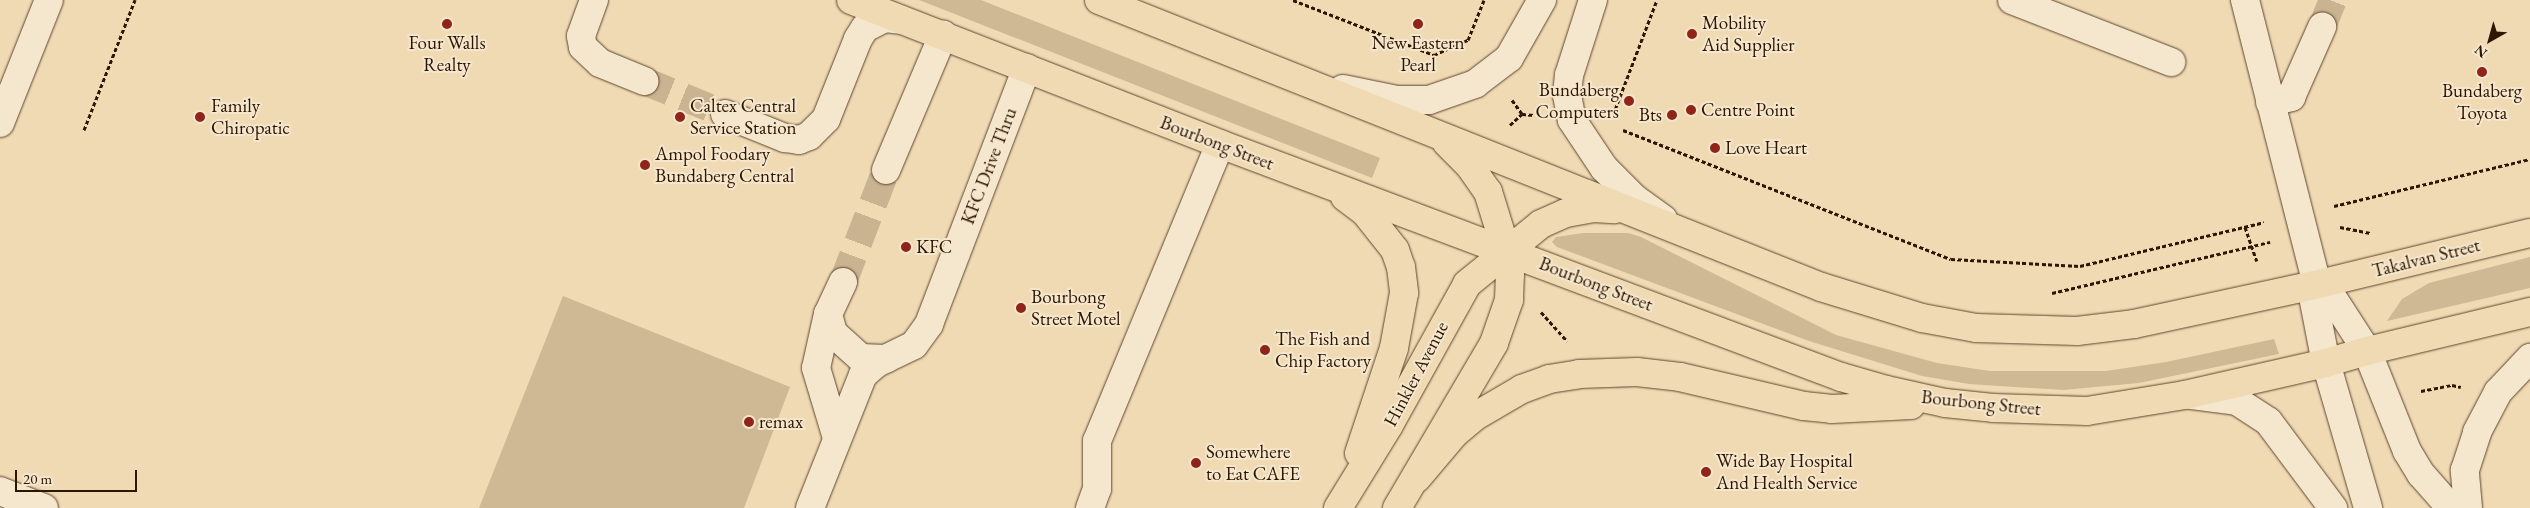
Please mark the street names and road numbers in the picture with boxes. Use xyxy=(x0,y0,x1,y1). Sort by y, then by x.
street label: KFC Drive Thru xyxy=(956,104,1022,228)
street label: Bourbong Street xyxy=(1157,111,1277,175)
street label: Takalvan Street xyxy=(2370,234,2482,282)
street label: Bourbong Street xyxy=(1536,252,1656,316)
street label: Hinkler Avenue xyxy=(1379,318,1453,430)
street label: Bourbong Street xyxy=(1920,385,2042,421)

